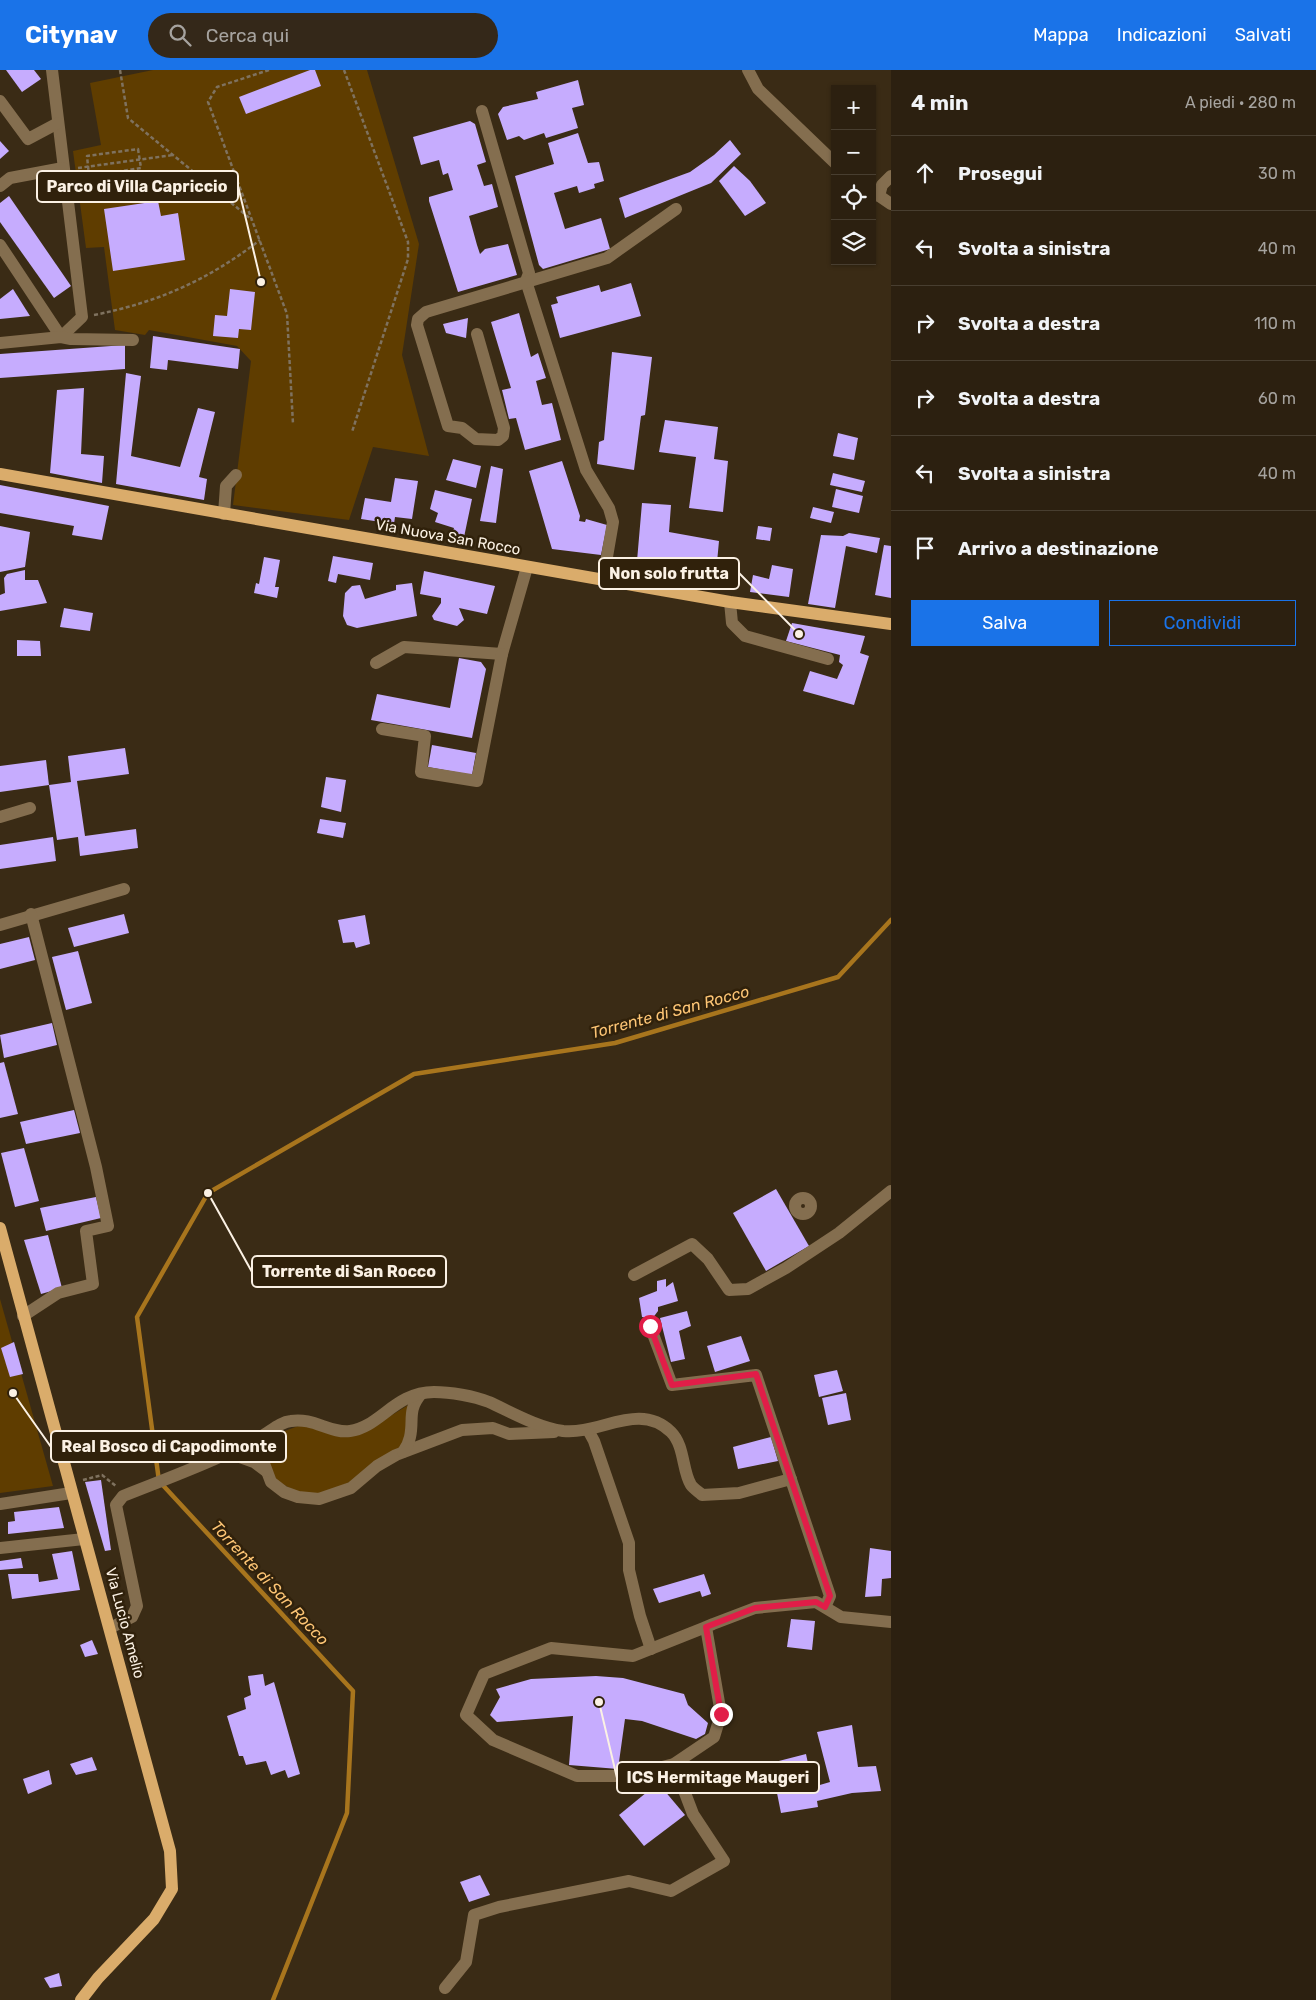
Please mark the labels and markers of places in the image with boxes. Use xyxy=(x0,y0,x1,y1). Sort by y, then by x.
callout: Parco di Villa Capriccio xyxy=(37,171,238,202)
callout: Non solo frutta xyxy=(599,558,739,589)
callout: Torrente di San Rocco xyxy=(252,1256,446,1287)
callout: Real Bosco di Capodimonte xyxy=(51,1431,286,1462)
callout: ICS Hermitage Maugeri xyxy=(617,1762,819,1793)

